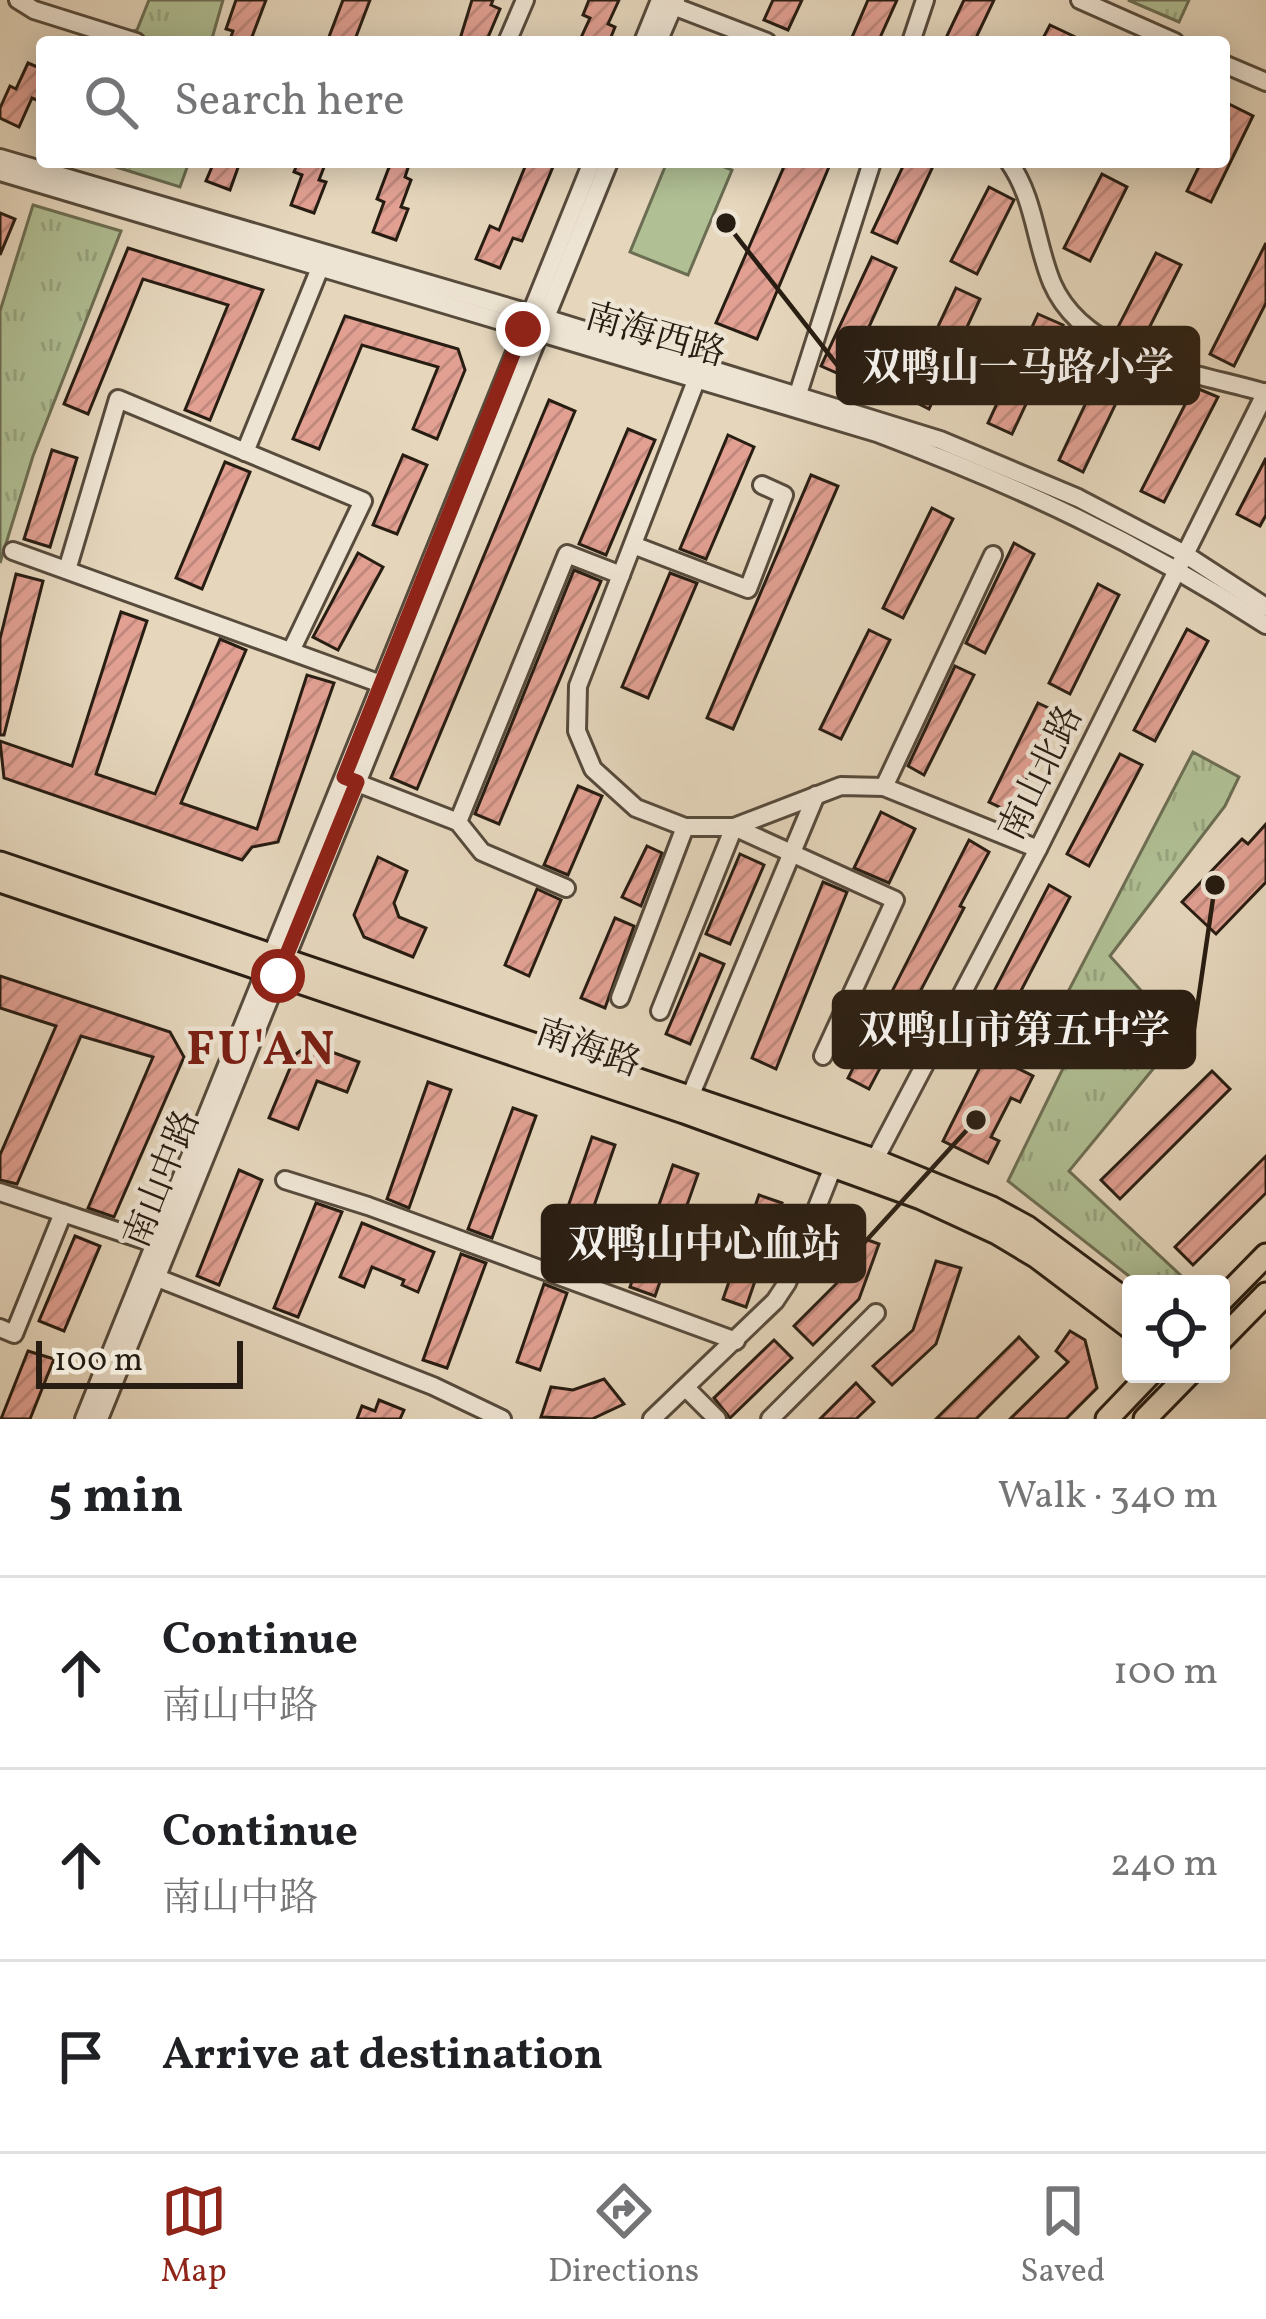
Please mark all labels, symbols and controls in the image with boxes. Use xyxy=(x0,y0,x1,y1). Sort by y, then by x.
search box xyxy=(36,36,1230,168)
icon: search xyxy=(78,69,144,135)
text: Search here xyxy=(174,71,405,134)
street label: 南海西路 xyxy=(579,293,731,381)
route end xyxy=(496,302,550,356)
callout: 双鸭山一马路小学 xyxy=(838,328,1198,403)
text: 双鸭山一马路小学 xyxy=(862,343,1174,397)
street label: 南山北路 xyxy=(989,698,1097,849)
route start xyxy=(251,949,305,1003)
callout: 双鸭山市第五中学 xyxy=(834,992,1194,1067)
text: 双鸭山市第五中学 xyxy=(858,1006,1170,1060)
street label: 南海路 xyxy=(528,1009,647,1091)
district label: FU'AN xyxy=(186,1018,338,1085)
street label: 南山中路 xyxy=(114,1103,214,1256)
callout: 双鸭山中心血站 xyxy=(543,1206,864,1281)
text: 双鸭山中心血站 xyxy=(567,1220,841,1274)
map controls xyxy=(1122,1275,1230,1383)
button: locate xyxy=(1122,1275,1230,1383)
scale bar xyxy=(36,1335,243,1388)
text: 100 m xyxy=(54,1339,143,1385)
text: 5 min xyxy=(48,1462,184,1533)
text: Walk · 340 m xyxy=(998,1470,1218,1524)
text: Continue xyxy=(162,1610,358,1673)
icon: ahead xyxy=(48,1640,114,1706)
text: 100 m xyxy=(1113,1646,1218,1700)
text: 南山中路 xyxy=(162,1681,318,1735)
text: Continue xyxy=(162,1802,358,1865)
icon: ahead xyxy=(48,1832,114,1898)
text: 240 m xyxy=(1110,1838,1218,1892)
text: 南山中路 xyxy=(162,1873,318,1927)
icon: arrive xyxy=(48,2024,114,2090)
text: Arrive at destination xyxy=(162,2025,603,2088)
tab: Map xyxy=(161,2178,227,2296)
tab: Directions xyxy=(548,2178,699,2296)
tab: Saved xyxy=(1020,2178,1105,2296)

